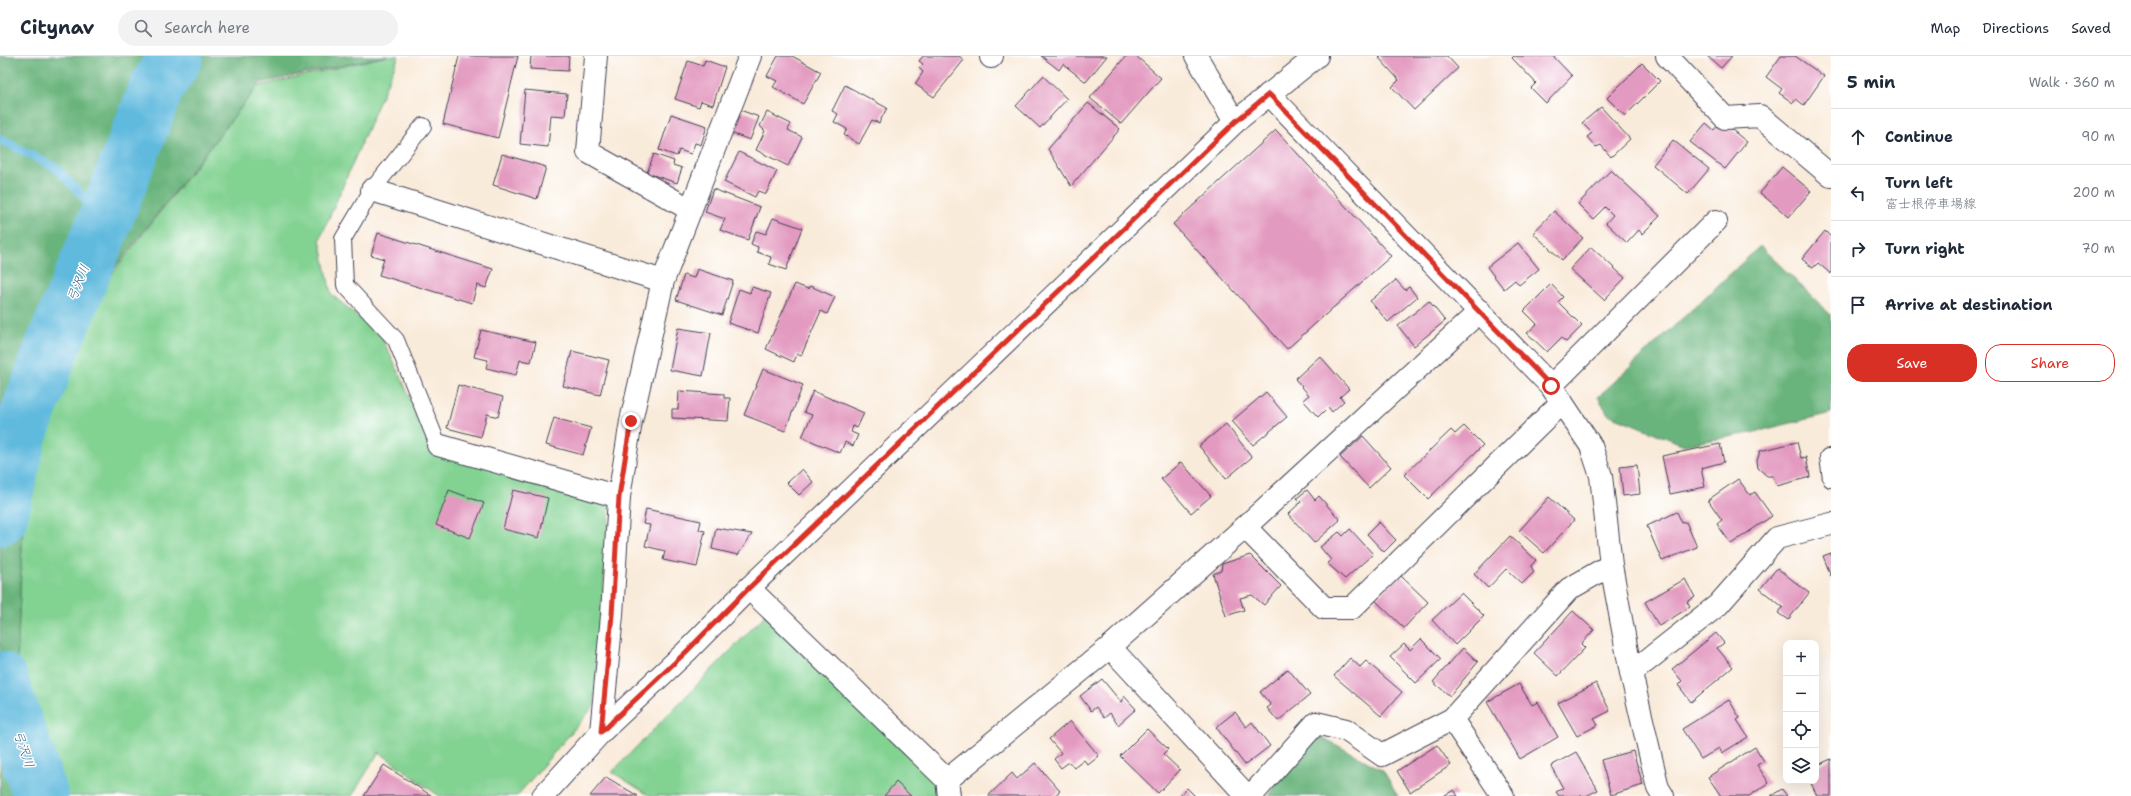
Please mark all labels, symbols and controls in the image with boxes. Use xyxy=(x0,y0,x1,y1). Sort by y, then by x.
search box xyxy=(118,10,398,46)
text: Citynav xyxy=(20,15,94,40)
icon: search xyxy=(132,17,154,39)
text: Search here xyxy=(164,18,250,38)
text: Map xyxy=(1931,19,1961,37)
text: Directions xyxy=(1983,19,2049,37)
text: Saved xyxy=(2071,19,2111,37)
text: 5 min xyxy=(1847,71,1895,93)
text: Walk · 360 m xyxy=(2029,74,2115,91)
icon: ahead xyxy=(1847,126,1869,148)
text: Continue xyxy=(1885,127,1953,147)
text: 90 m xyxy=(2081,128,2115,145)
text: Turn left xyxy=(1885,173,1953,193)
icon: left xyxy=(1847,182,1869,204)
text: 200 m xyxy=(2073,184,2115,201)
text: 富士根停車場線 xyxy=(1885,195,1976,212)
icon: right xyxy=(1847,238,1869,260)
text: Turn right xyxy=(1885,239,1965,259)
text: 70 m xyxy=(2081,240,2115,257)
water label: 弓沢川 xyxy=(63,262,93,304)
icon: arrive xyxy=(1847,294,1869,316)
text: Arrive at destination xyxy=(1885,295,2053,315)
button: Save xyxy=(1847,344,1977,382)
button: Share xyxy=(1985,344,2115,382)
route start xyxy=(1542,377,1560,395)
route end xyxy=(622,412,640,430)
map controls xyxy=(1783,640,1819,784)
button: + xyxy=(1783,640,1819,676)
button: − xyxy=(1783,676,1819,712)
button: locate xyxy=(1783,712,1819,748)
water label: 弓沢川 xyxy=(10,728,38,770)
button: layers xyxy=(1783,748,1819,784)

